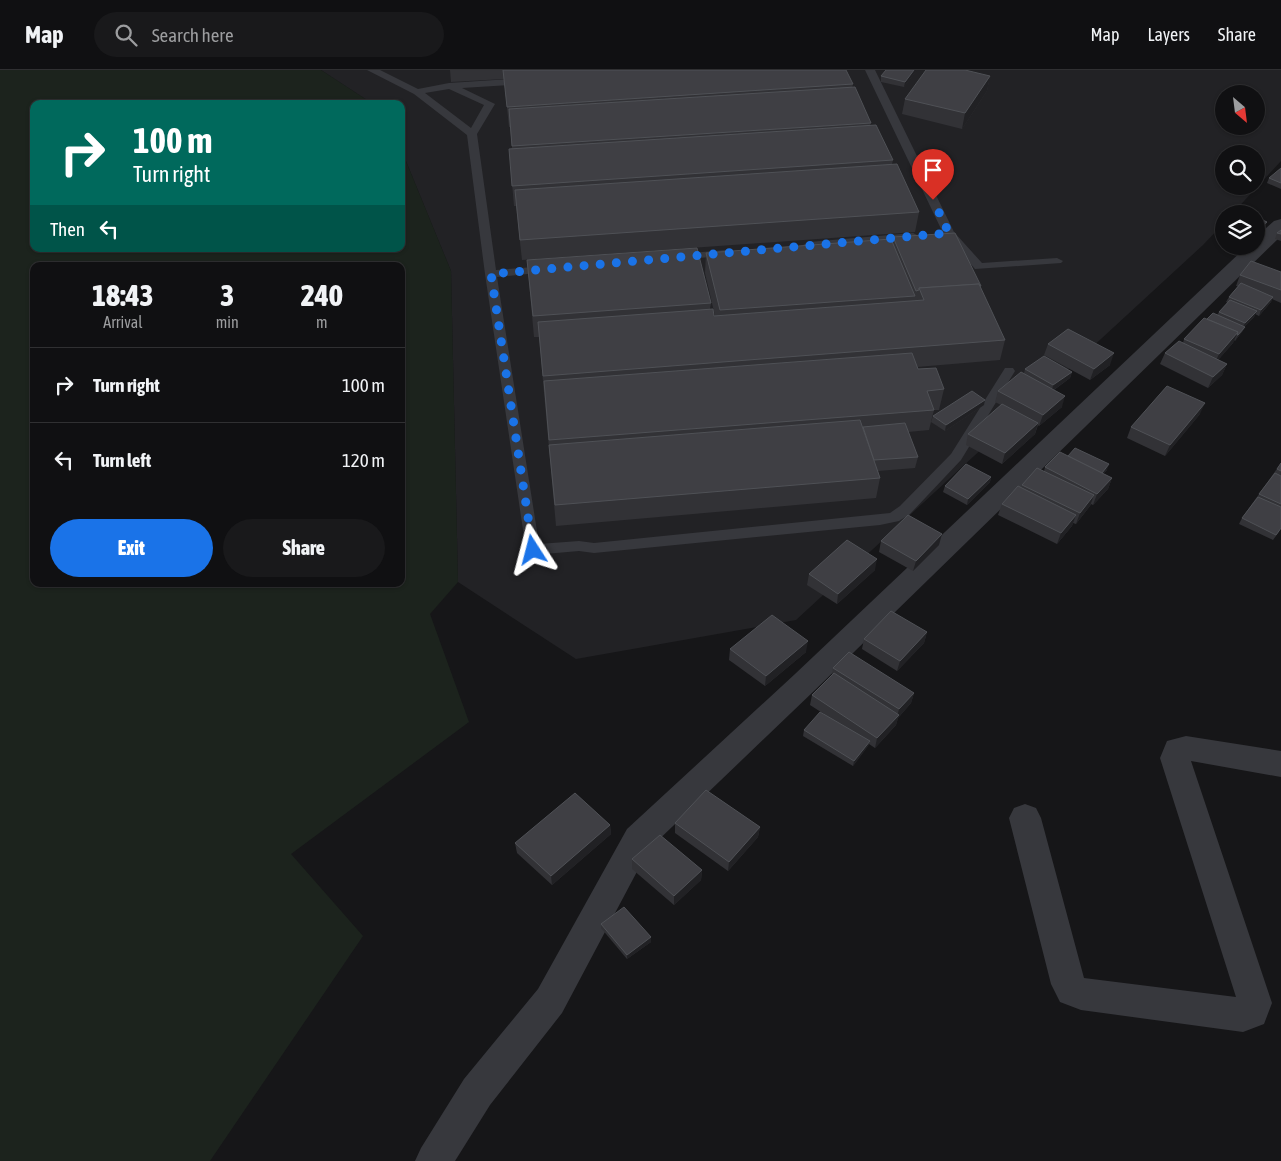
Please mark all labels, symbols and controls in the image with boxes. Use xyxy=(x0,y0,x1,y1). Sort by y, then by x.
search box xyxy=(94,12,444,57)
text: Map xyxy=(25,21,64,48)
icon: search xyxy=(112,21,140,49)
text: Search here xyxy=(152,24,234,46)
text: Map xyxy=(1090,24,1119,45)
text: Layers xyxy=(1147,24,1190,45)
text: Share xyxy=(1218,24,1256,45)
north arrow xyxy=(1215,85,1265,135)
map controls xyxy=(1215,85,1265,255)
icon: right xyxy=(50,120,115,185)
text: 100 m xyxy=(133,120,212,160)
button: search xyxy=(1215,145,1265,195)
pin xyxy=(912,149,954,200)
icon: arrive xyxy=(919,156,947,184)
text: Turn right xyxy=(133,161,210,187)
button: layers xyxy=(1215,205,1265,255)
icon: left xyxy=(95,215,123,243)
text: Then xyxy=(50,218,85,240)
text: 18:43 xyxy=(92,278,154,312)
text: 3 xyxy=(220,278,234,312)
text: 240 xyxy=(301,278,343,312)
text: Arrival xyxy=(103,313,142,331)
text: min xyxy=(216,313,239,331)
text: m xyxy=(316,313,328,331)
icon: right xyxy=(50,371,78,399)
text: Turn right xyxy=(93,374,160,396)
text: 100 m xyxy=(342,374,385,396)
icon: left xyxy=(50,446,78,474)
text: Turn left xyxy=(93,449,151,471)
text: 120 m xyxy=(342,449,385,471)
button: Exit xyxy=(50,519,213,577)
button: Share xyxy=(223,519,385,577)
position arrow xyxy=(506,523,558,575)

